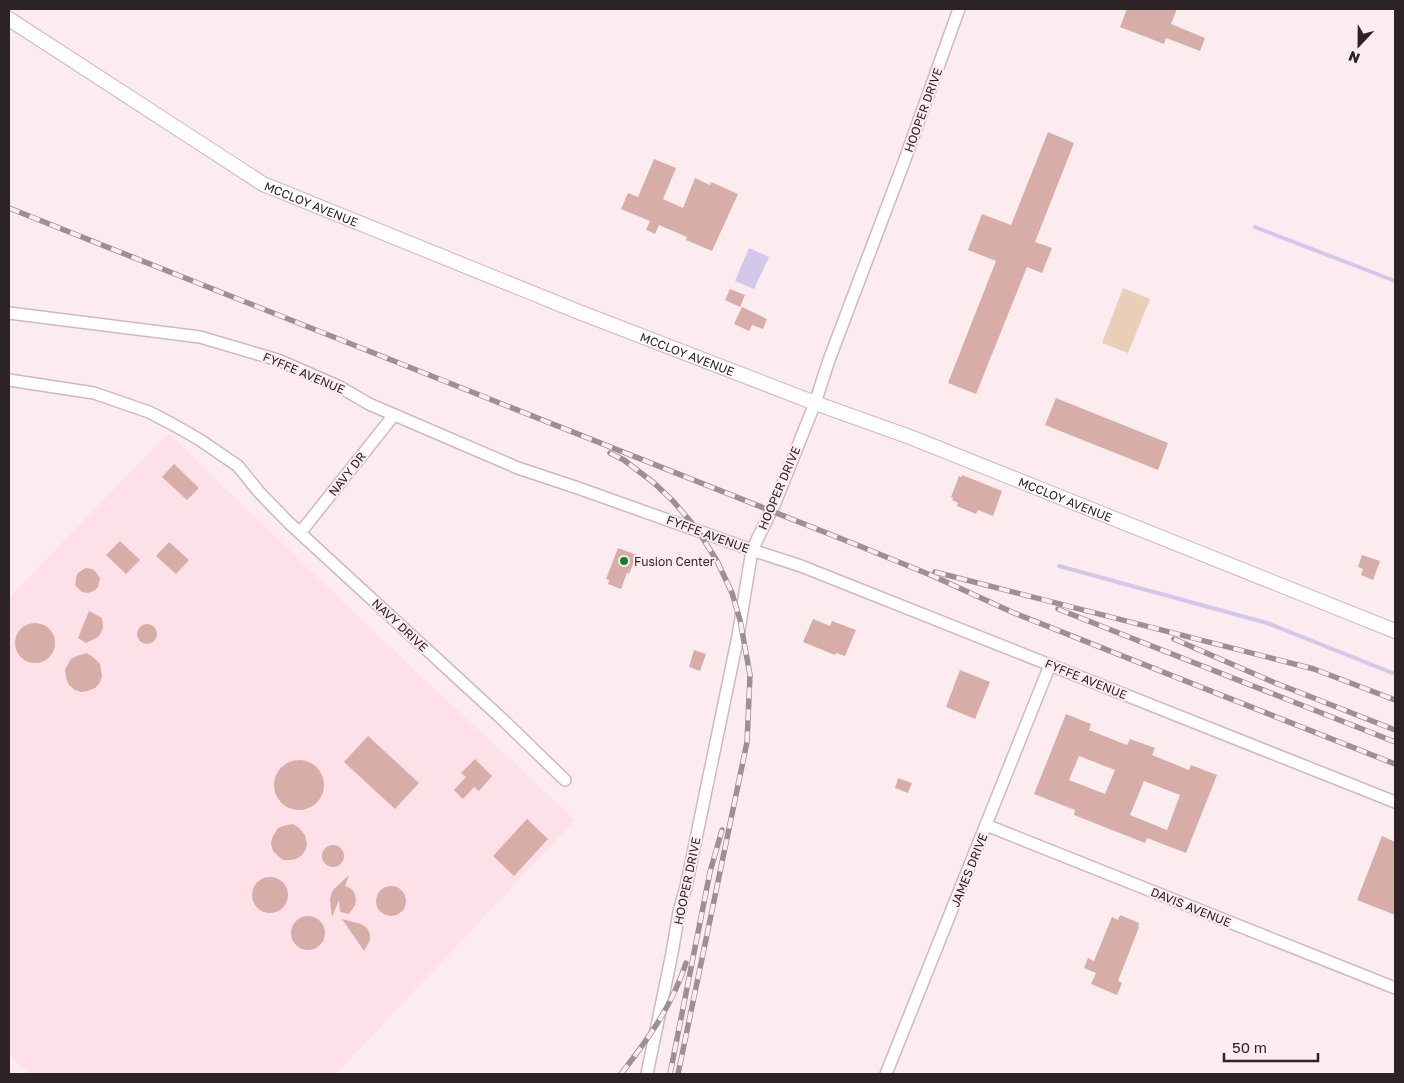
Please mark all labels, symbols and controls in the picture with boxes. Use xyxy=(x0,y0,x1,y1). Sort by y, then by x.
north arrow xyxy=(1334,20,1384,70)
text: N xyxy=(1346,48,1362,67)
street label: HOOPER DRIVE xyxy=(901,66,945,154)
street label: MCCLOY AVENUE xyxy=(262,178,360,229)
street label: MCCLOY AVENUE xyxy=(638,329,737,379)
street label: FYFFE AVENUE xyxy=(261,349,347,397)
street label: HOOPER DRIVE xyxy=(755,444,803,532)
street label: NAVY DR xyxy=(325,449,369,499)
street label: MCCLOY AVENUE xyxy=(1016,474,1115,525)
street label: FYFFE AVENUE xyxy=(664,512,752,556)
place label: Fusion Center xyxy=(634,554,715,569)
marker: Fusion Center xyxy=(618,555,630,567)
street label: NAVY DRIVE xyxy=(369,595,431,655)
street label: FYFFE AVENUE xyxy=(1043,656,1129,702)
street label: JAMES DRIVE xyxy=(947,831,991,909)
street label: HOOPER DRIVE xyxy=(670,836,704,926)
street label: DAVIS AVENUE xyxy=(1149,884,1233,930)
scale bar xyxy=(1224,1030,1318,1062)
text: 50 m xyxy=(1232,1038,1267,1056)

